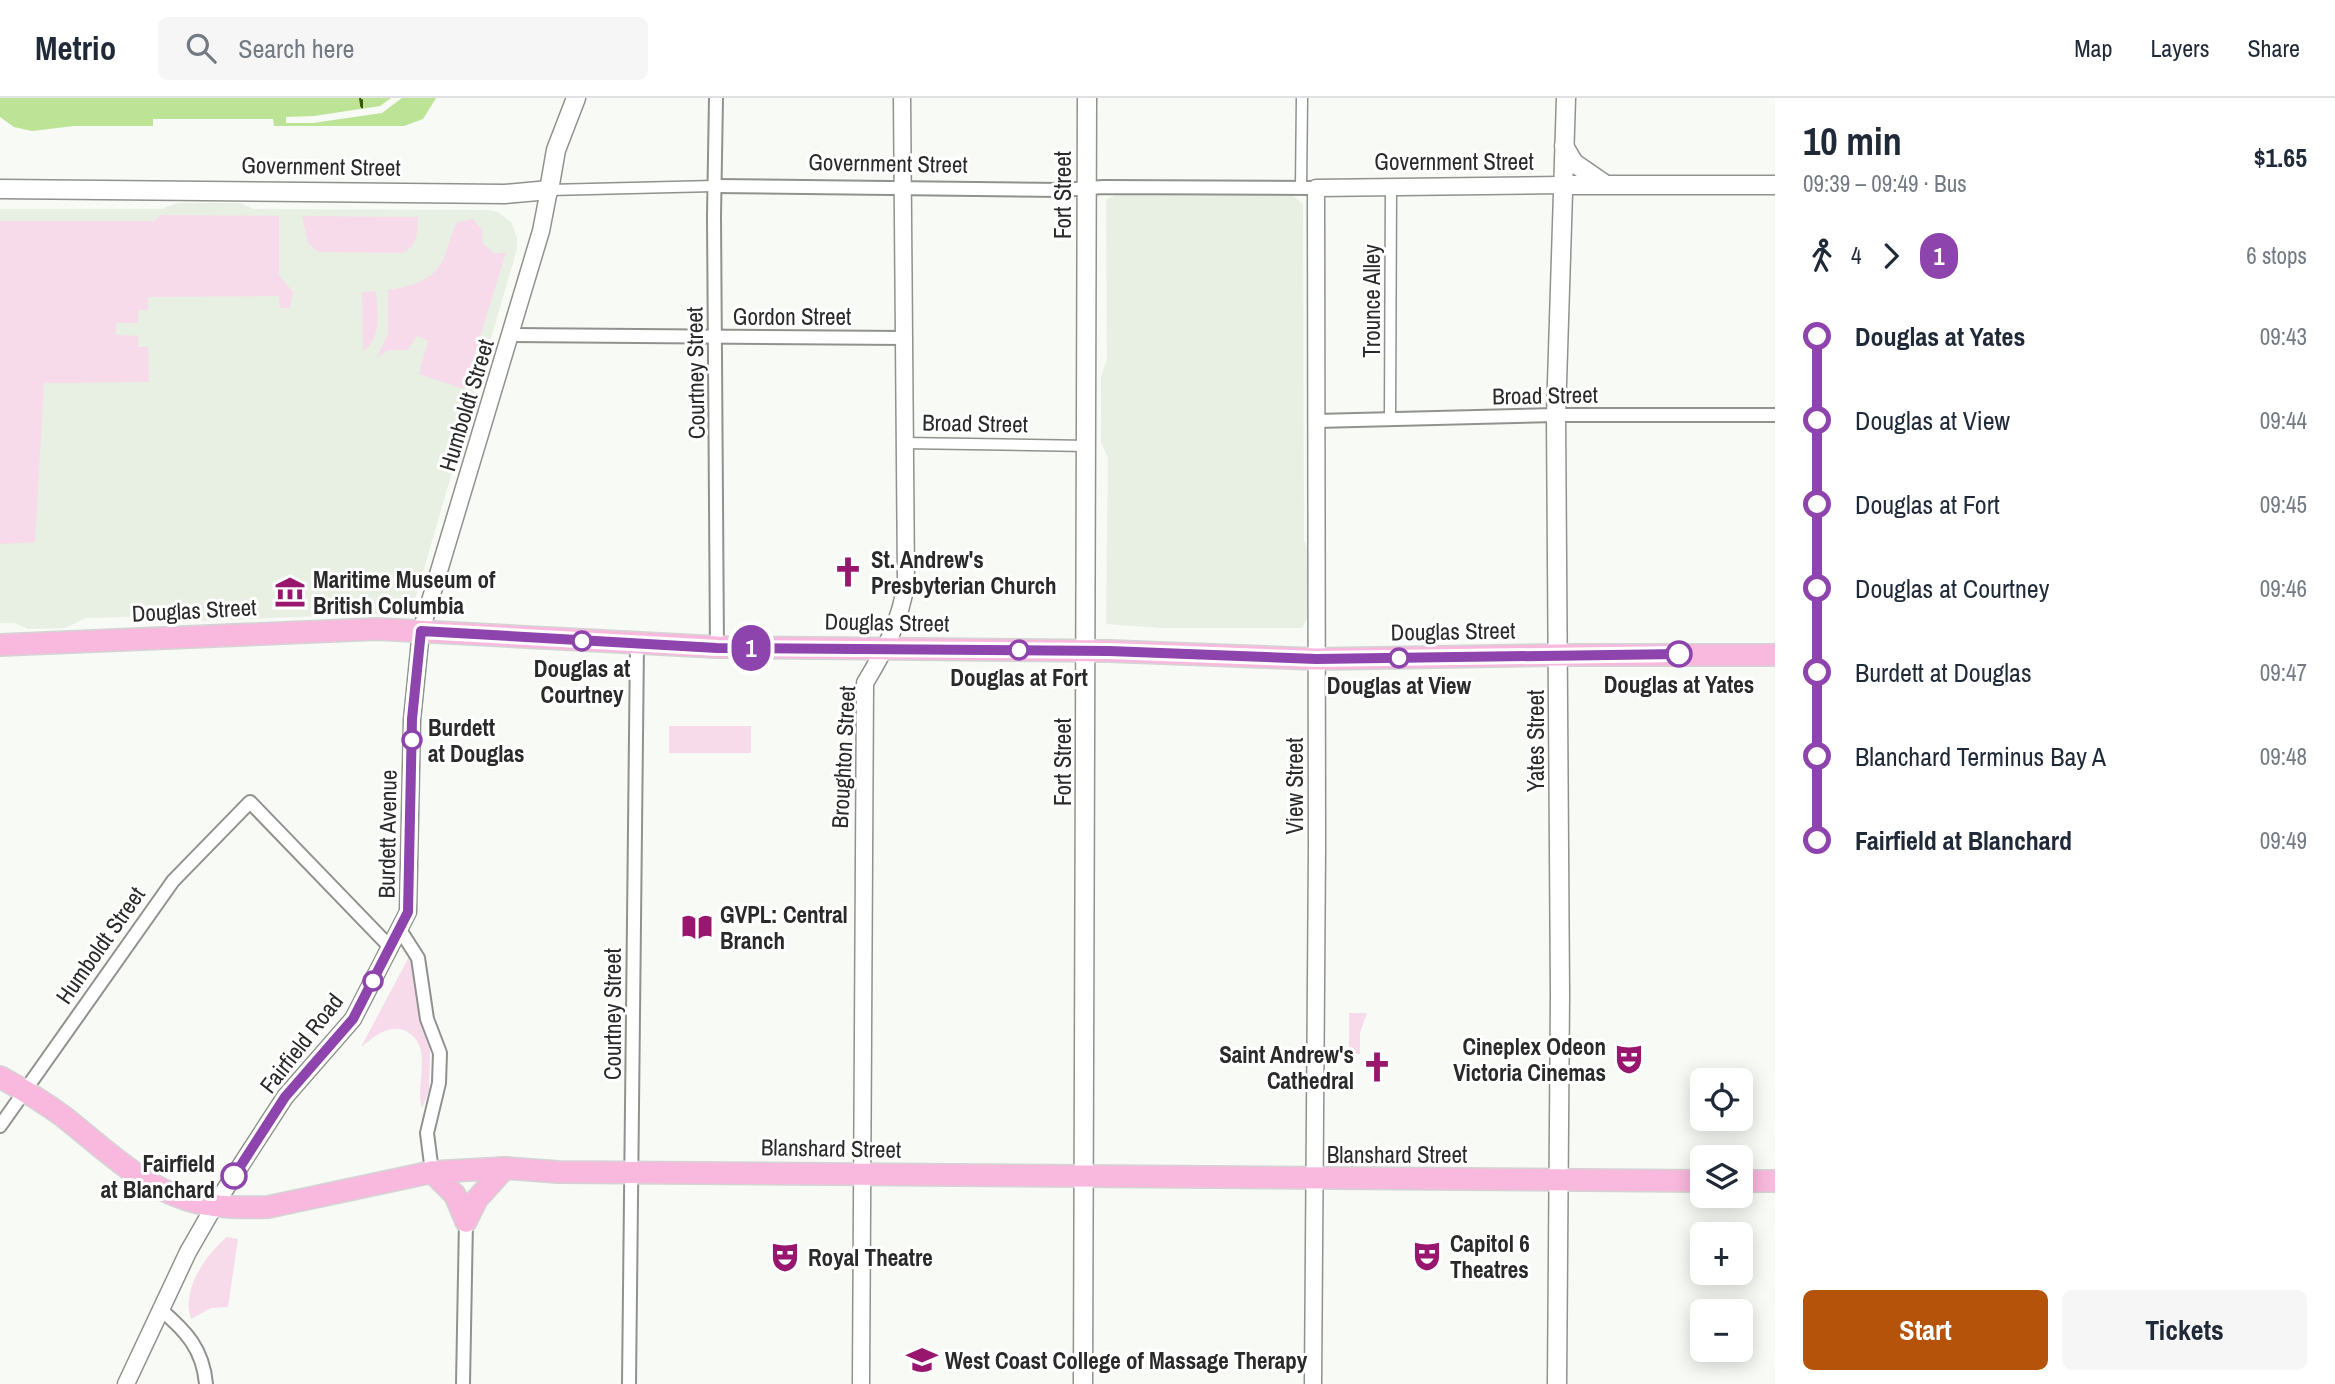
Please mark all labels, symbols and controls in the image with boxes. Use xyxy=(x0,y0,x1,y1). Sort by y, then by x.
search box xyxy=(158,17,648,80)
text: Metrio xyxy=(35,26,116,70)
icon: search xyxy=(182,29,220,67)
text: Search here xyxy=(238,31,354,66)
text: Map xyxy=(2074,32,2112,64)
text: Layers xyxy=(2150,32,2209,64)
text: Share xyxy=(2247,32,2300,64)
text: 10 min xyxy=(1803,116,1902,167)
text: $1.65 xyxy=(2254,140,2307,175)
street label: Government Street xyxy=(808,146,968,180)
street label: Government Street xyxy=(1374,146,1534,177)
street label: Government Street xyxy=(241,149,401,183)
street label: Fort Street xyxy=(1047,151,1078,239)
text: 09:39 – 09:49 · Bus xyxy=(1803,168,1967,199)
icon: walk xyxy=(1803,237,1841,275)
icon: forward xyxy=(1872,237,1910,275)
text: 4 xyxy=(1851,240,1862,271)
text: 1 xyxy=(1934,240,1944,272)
text: 6 stops xyxy=(2246,240,2307,271)
street label: Trounce Alley xyxy=(1356,244,1387,358)
street label: Gordon Street xyxy=(733,301,851,332)
street label: Courtney Street xyxy=(678,307,712,439)
text: Douglas at Yates xyxy=(1855,319,2025,354)
text: 09:43 xyxy=(2260,321,2307,352)
street label: Humboldt Street xyxy=(431,335,501,475)
street label: Broad Street xyxy=(1492,379,1598,411)
text: Douglas at View xyxy=(1855,403,2010,438)
text: 09:44 xyxy=(2260,405,2307,436)
street label: Broad Street xyxy=(922,407,1028,439)
text: Douglas at Fort xyxy=(1855,487,2000,522)
text: 09:45 xyxy=(2260,489,2307,520)
place label: St. Andrew's Presbyterian Church xyxy=(871,544,1057,601)
church icon: St. Andrew's Presbyterian Church xyxy=(831,555,865,589)
place label: Maritime Museum of British Columbia xyxy=(313,564,496,621)
text: Douglas at Courtney xyxy=(1855,571,2049,606)
text: 09:46 xyxy=(2260,573,2307,604)
museum icon: Maritime Museum of British Columbia xyxy=(273,575,307,609)
street label: Douglas Street xyxy=(131,591,257,629)
street label: Douglas Street xyxy=(824,605,950,639)
street label: Douglas Street xyxy=(1390,614,1516,648)
line badge: 1 xyxy=(728,625,774,671)
marker: Douglas at Courtney xyxy=(572,631,592,651)
text: 1 xyxy=(746,632,756,664)
marker: Douglas at Fort xyxy=(1009,640,1029,660)
marker: Douglas at Yates xyxy=(1666,641,1692,667)
marker: Douglas at View xyxy=(1389,648,1409,668)
place label: Douglas at Courtney xyxy=(534,653,630,710)
text: Burdett at Douglas xyxy=(1855,655,2032,690)
text: 09:47 xyxy=(2260,657,2307,688)
place label: Douglas at Fort xyxy=(950,662,1088,693)
place label: Douglas at Yates xyxy=(1604,669,1754,700)
place label: Douglas at View xyxy=(1327,670,1471,701)
street label: Broughton Street xyxy=(824,685,862,829)
street label: Yates Street xyxy=(1520,690,1551,792)
place label: Burdett at Douglas xyxy=(428,712,524,769)
street label: Fort Street xyxy=(1047,718,1078,806)
marker: Burdett at Douglas xyxy=(402,730,422,750)
street label: View Street xyxy=(1279,737,1310,835)
text: Blanchard Terminus Bay A xyxy=(1855,739,2106,774)
text: 09:48 xyxy=(2260,741,2307,772)
street label: Burdett Avenue xyxy=(370,769,404,899)
text: Fairfield at Blanchard xyxy=(1855,823,2072,858)
text: 09:49 xyxy=(2260,825,2307,856)
street label: Humboldt Street xyxy=(48,880,152,1010)
place label: GVPL: Central Branch xyxy=(720,899,848,956)
library icon: GVPL: Central Branch xyxy=(680,910,714,944)
street label: Courtney Street xyxy=(597,948,628,1080)
unlabelled marker xyxy=(363,971,383,991)
street label: Fairfield Road xyxy=(252,987,350,1099)
place label: Cineplex Odeon Victoria Cinemas xyxy=(1453,1031,1606,1088)
place label: Saint Andrew's Cathedral xyxy=(1219,1039,1354,1096)
theatre icon: Cineplex Odeon Victoria Cinemas xyxy=(1612,1042,1646,1076)
church icon: Saint Andrew's Cathedral xyxy=(1360,1050,1394,1084)
map controls xyxy=(1690,1068,1753,1362)
button: locate xyxy=(1690,1068,1753,1131)
street label: Blanshard Street xyxy=(760,1131,902,1165)
street label: Blanshard Street xyxy=(1327,1139,1467,1170)
button: layers xyxy=(1690,1145,1753,1208)
place label: Fairfield at Blanchard xyxy=(101,1148,215,1205)
marker: Fairfield at Blanchard xyxy=(221,1163,247,1189)
button: + xyxy=(1690,1222,1753,1285)
place label: Capitol 6 Theatres xyxy=(1450,1228,1530,1285)
theatre icon: Capitol 6 Theatres xyxy=(1410,1239,1444,1273)
theatre icon: Royal Theatre xyxy=(768,1240,802,1274)
place label: Royal Theatre xyxy=(808,1242,933,1273)
button: Start xyxy=(1803,1290,2048,1370)
button: Tickets xyxy=(2062,1290,2307,1370)
button: − xyxy=(1690,1299,1753,1362)
school or university icon: West Coast College of Massage Therapy xyxy=(905,1343,939,1377)
place label: West Coast College of Massage Therapy xyxy=(945,1345,1308,1376)

